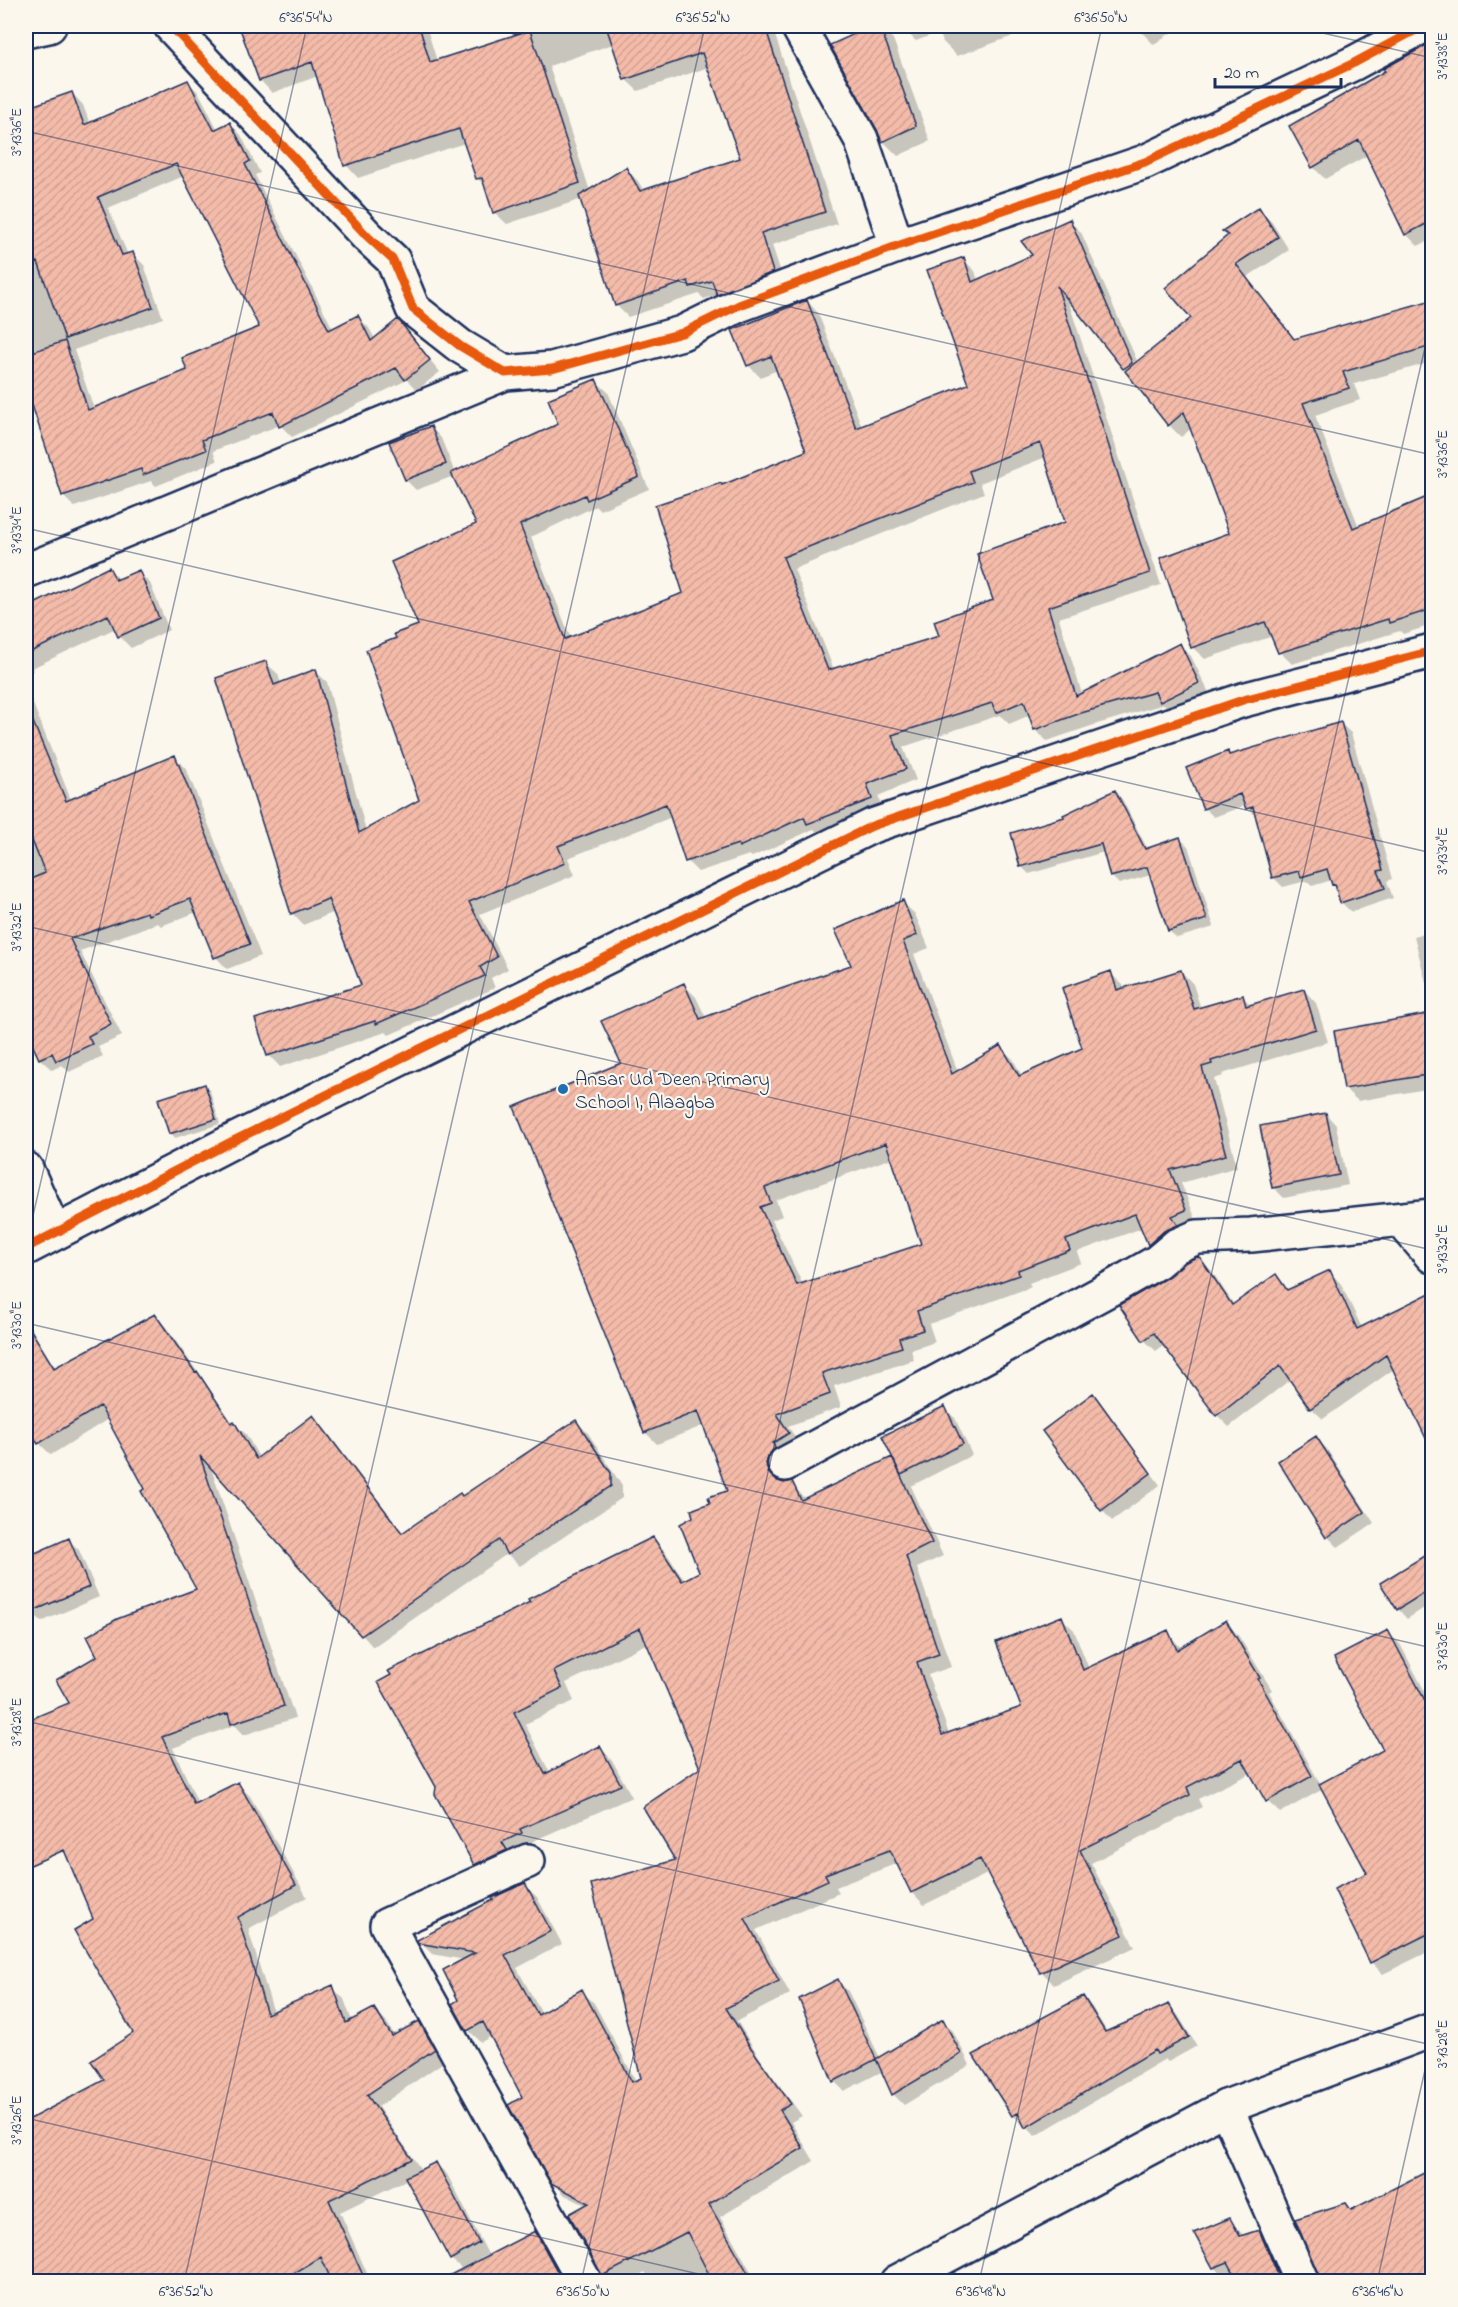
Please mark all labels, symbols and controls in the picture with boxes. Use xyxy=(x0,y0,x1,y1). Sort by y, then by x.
text: 6°36'54"N xyxy=(279,7,333,29)
text: 6°36'52"N xyxy=(676,7,730,29)
text: 6°36'50"N xyxy=(1074,7,1128,29)
text: 3°13'38"E xyxy=(1432,32,1454,80)
scale bar xyxy=(1215,51,1341,89)
text: 20 m xyxy=(1224,61,1259,87)
text: 3°13'36"E xyxy=(6,108,28,156)
text: 3°13'36"E xyxy=(1432,430,1454,478)
text: 3°13'34"E xyxy=(6,506,28,554)
text: 3°13'34"E xyxy=(1432,827,1454,875)
text: 3°13'32"E xyxy=(6,902,28,952)
place label: Ansar Ud Deen Primary School I, Alaagba xyxy=(575,1066,770,1119)
marker: Ansar Ud Deen Primary School I, Alaagba xyxy=(556,1082,570,1096)
text: 3°13'32"E xyxy=(1432,1224,1454,1274)
text: 3°13'30"E xyxy=(6,1301,28,1349)
text: 3°13'30"E xyxy=(1432,1622,1454,1670)
text: 3°13'28"E xyxy=(6,1698,28,1746)
text: 3°13'28"E xyxy=(1432,2020,1454,2068)
text: 3°13'26"E xyxy=(6,2095,28,2145)
text: 6°36'52"N xyxy=(159,2281,213,2303)
text: 6°36'50"N xyxy=(556,2281,610,2303)
text: 6°36'48"N xyxy=(956,2281,1006,2303)
text: 6°36'46"N xyxy=(1352,2281,1404,2303)

